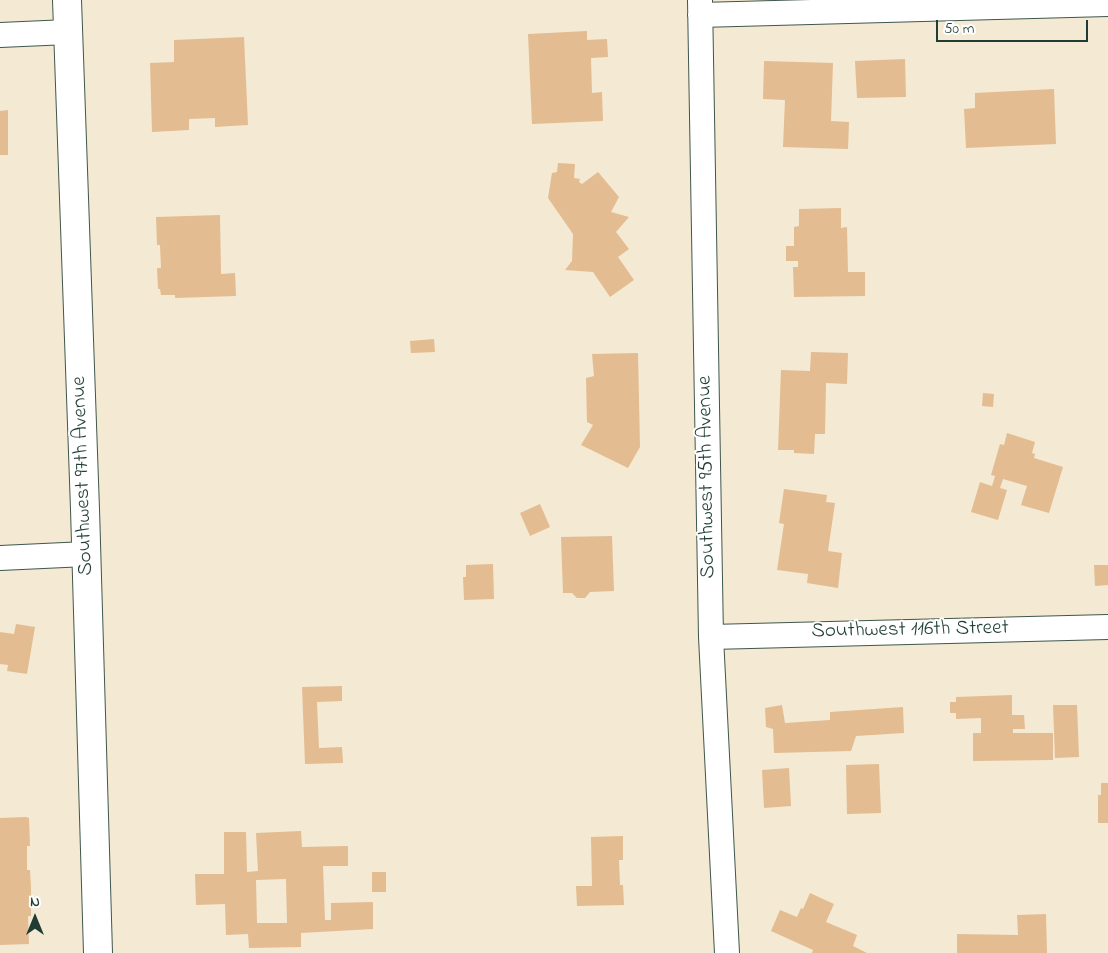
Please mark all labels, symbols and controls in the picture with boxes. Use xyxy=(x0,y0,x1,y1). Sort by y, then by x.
scale bar xyxy=(938,10,1090,42)
text: 50 m xyxy=(944,18,974,40)
street label: Southwest 95th Avenue xyxy=(694,375,722,579)
street label: Southwest 97th Avenue xyxy=(68,376,100,576)
street label: Southwest 116th Street xyxy=(811,617,1009,645)
text: N xyxy=(30,892,40,913)
north arrow xyxy=(10,893,60,943)

